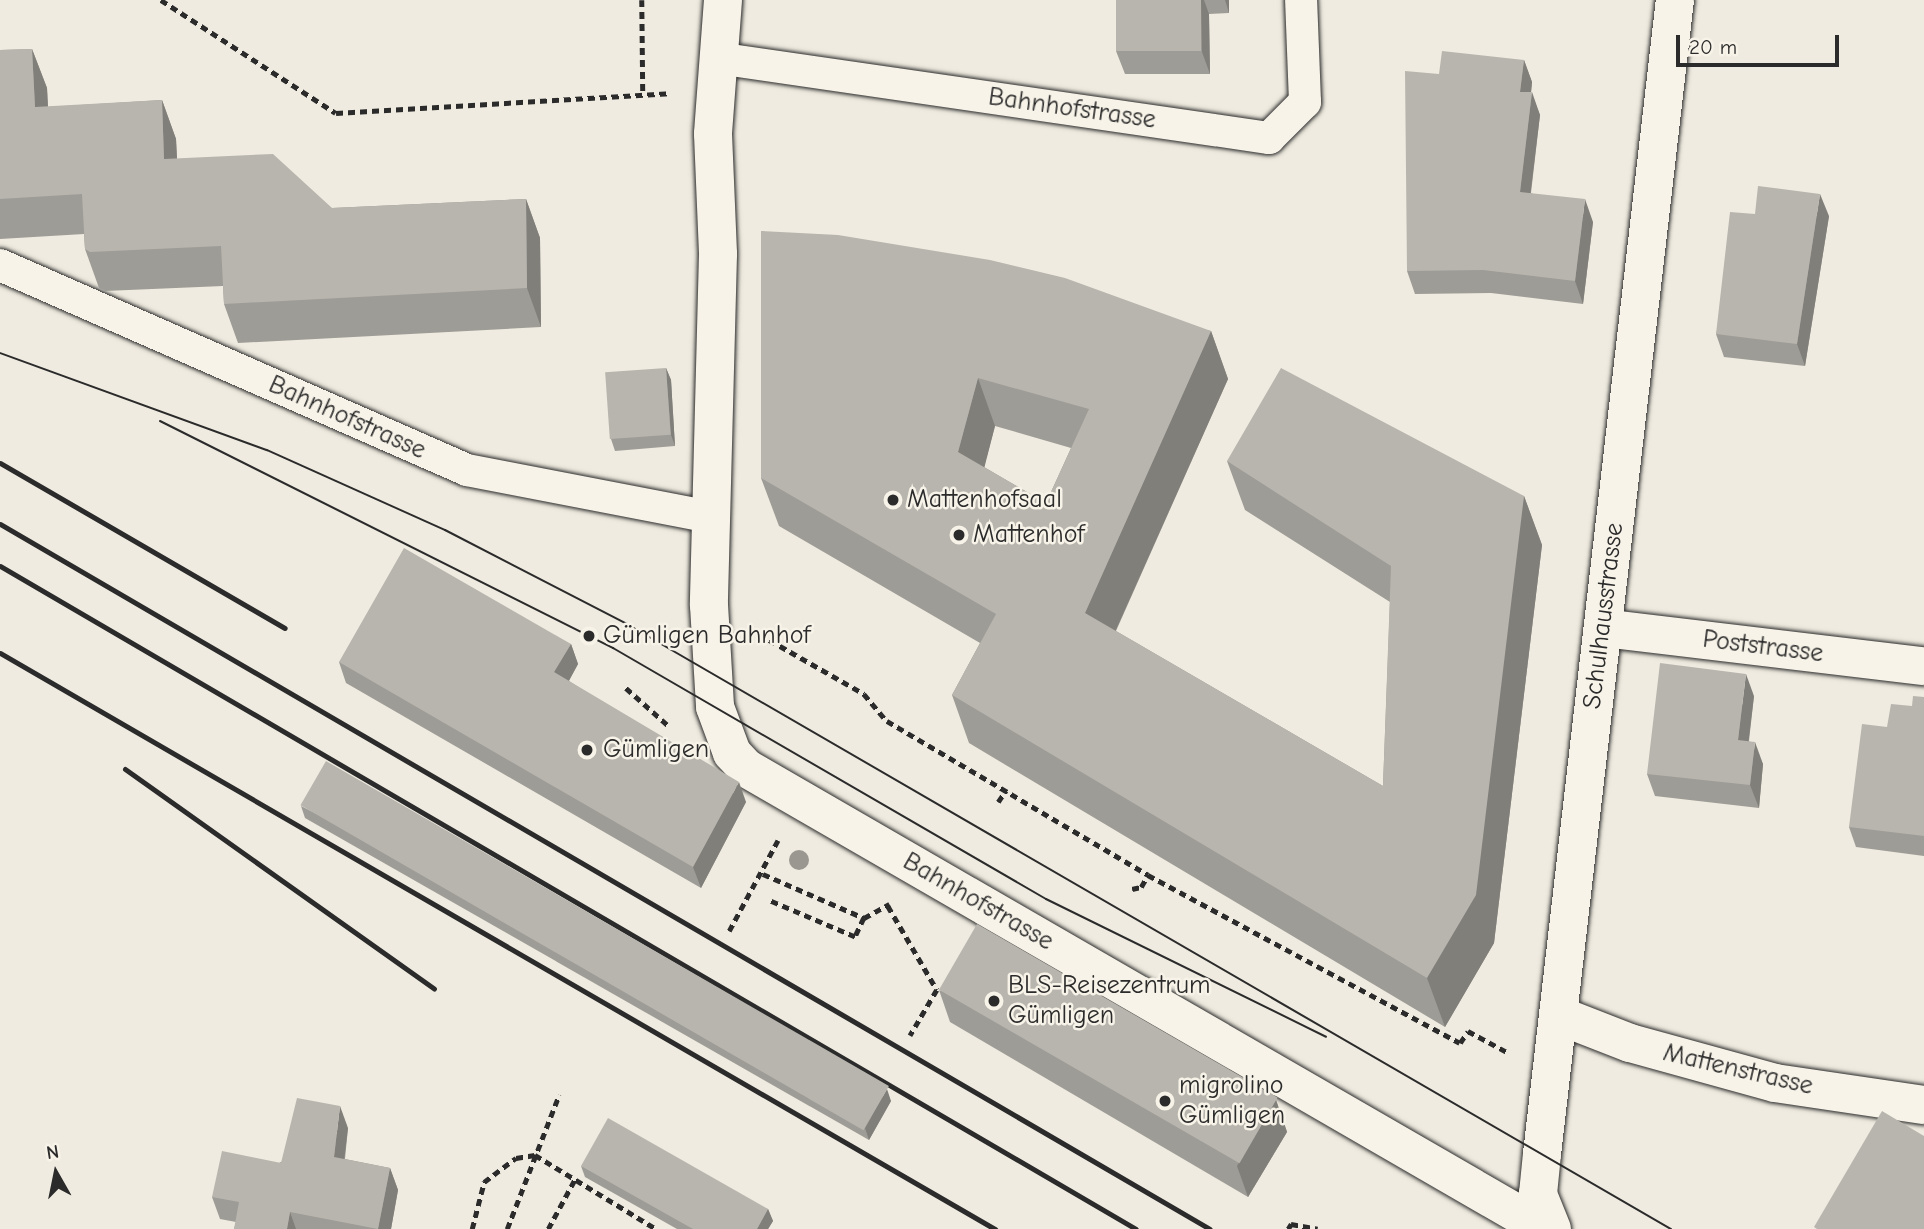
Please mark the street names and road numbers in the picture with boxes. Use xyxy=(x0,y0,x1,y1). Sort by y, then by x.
street label: Bahnhofstrasse xyxy=(986,82,1158,136)
street label: Bahnhofstrasse xyxy=(264,369,430,467)
street label: Schulhausstrasse xyxy=(1577,521,1631,711)
street label: Poststrasse xyxy=(1701,624,1825,670)
street label: Bahnhofstrasse xyxy=(897,846,1059,958)
street label: Mattenstrasse xyxy=(1660,1038,1816,1102)

